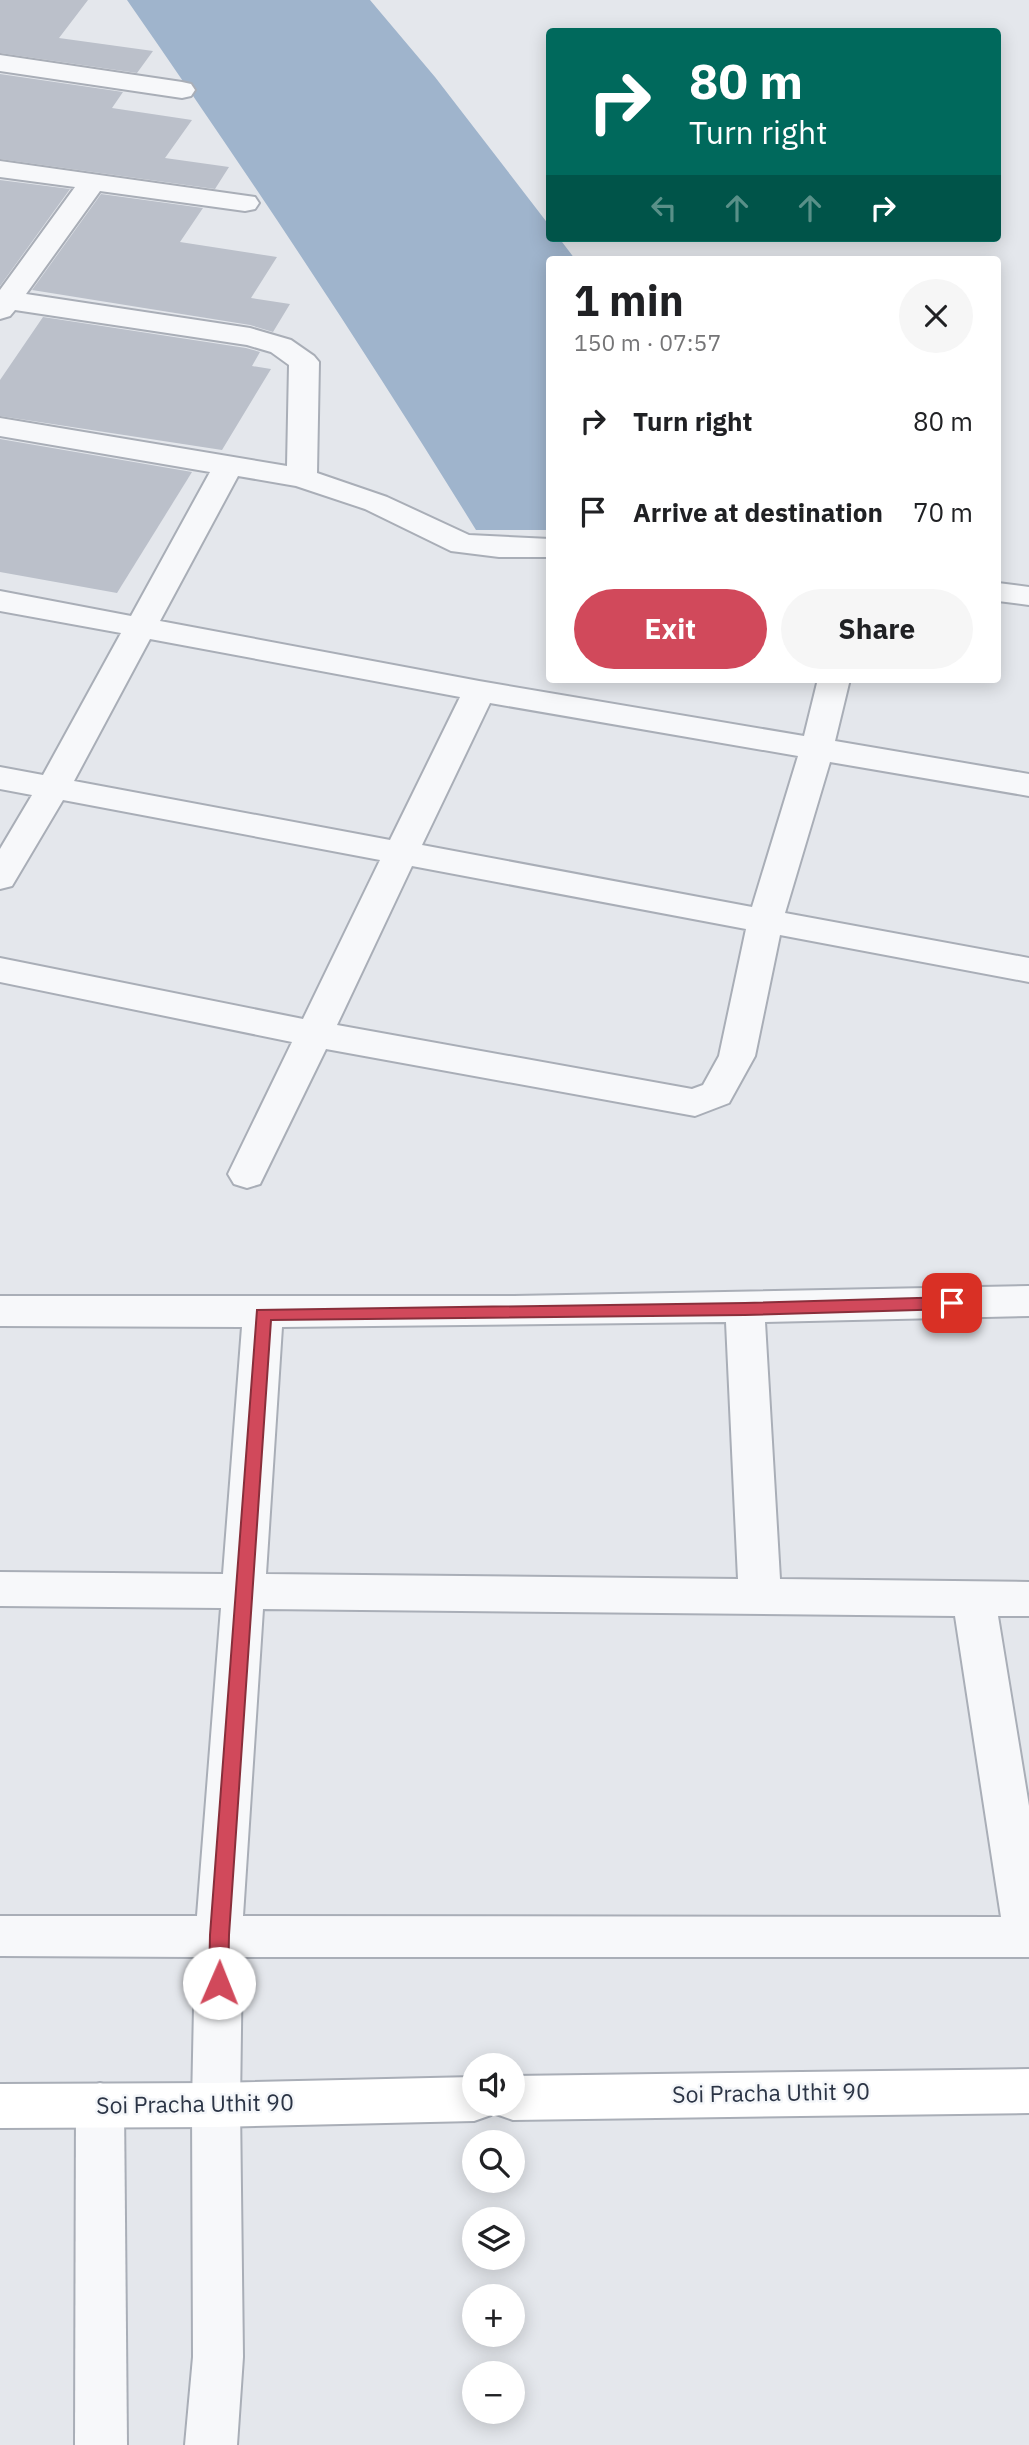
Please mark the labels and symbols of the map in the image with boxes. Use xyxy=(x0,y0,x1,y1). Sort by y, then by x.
pin xyxy=(922,1273,982,1333)
position arrow xyxy=(182,1946,256,2020)
street label: Soi Pracha Uthit 90 xyxy=(672,2075,870,2109)
street label: Soi Pracha Uthit 90 xyxy=(96,2086,294,2120)

